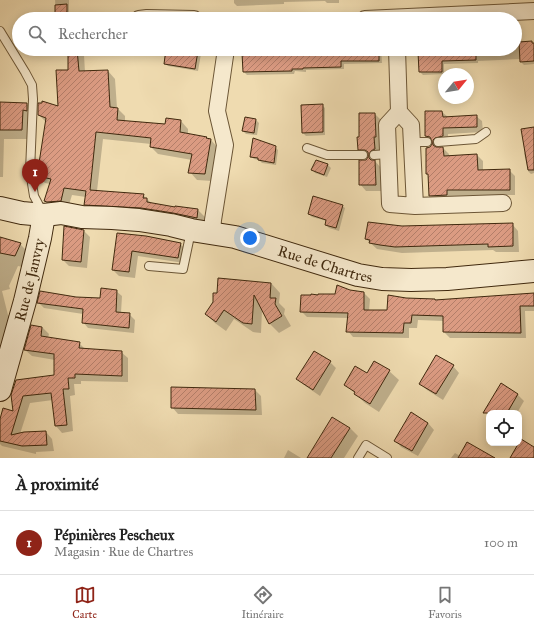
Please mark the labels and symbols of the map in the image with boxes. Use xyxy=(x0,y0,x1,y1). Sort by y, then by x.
north arrow xyxy=(438,68,474,104)
pin: 1 xyxy=(22,159,48,192)
your location xyxy=(240,228,260,248)
street label: Rue de Janvry xyxy=(11,236,49,324)
street label: Rue de Chartres xyxy=(276,242,374,286)

